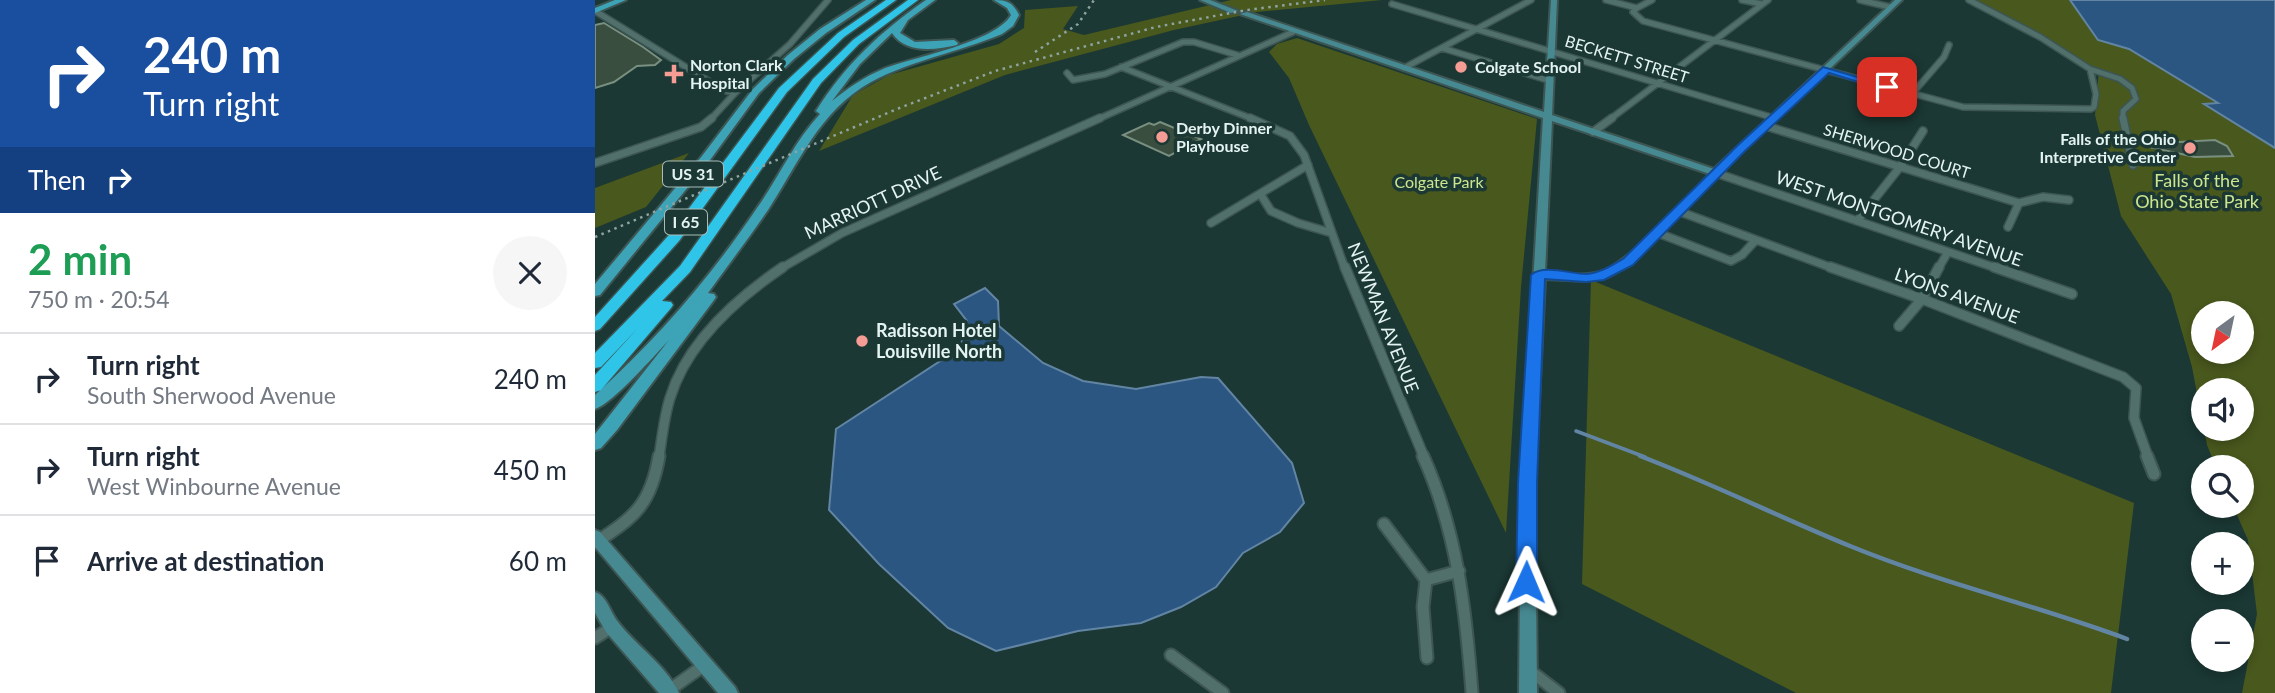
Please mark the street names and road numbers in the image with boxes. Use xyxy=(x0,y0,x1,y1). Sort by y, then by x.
street label: BECKETT STREET xyxy=(1563,31,1692,87)
street label: SHERWOOD COURT xyxy=(1821,119,1973,182)
street label: MARRIOTT DRIVE xyxy=(801,161,944,243)
road number: US 31 xyxy=(663,162,723,186)
street label: WEST MONTGOMERY AVENUE xyxy=(1773,165,2026,271)
road number: I 65 xyxy=(665,210,707,234)
street label: NEWMAN AVENUE xyxy=(1344,239,1424,396)
street label: LYONS AVENUE xyxy=(1892,262,2023,328)

